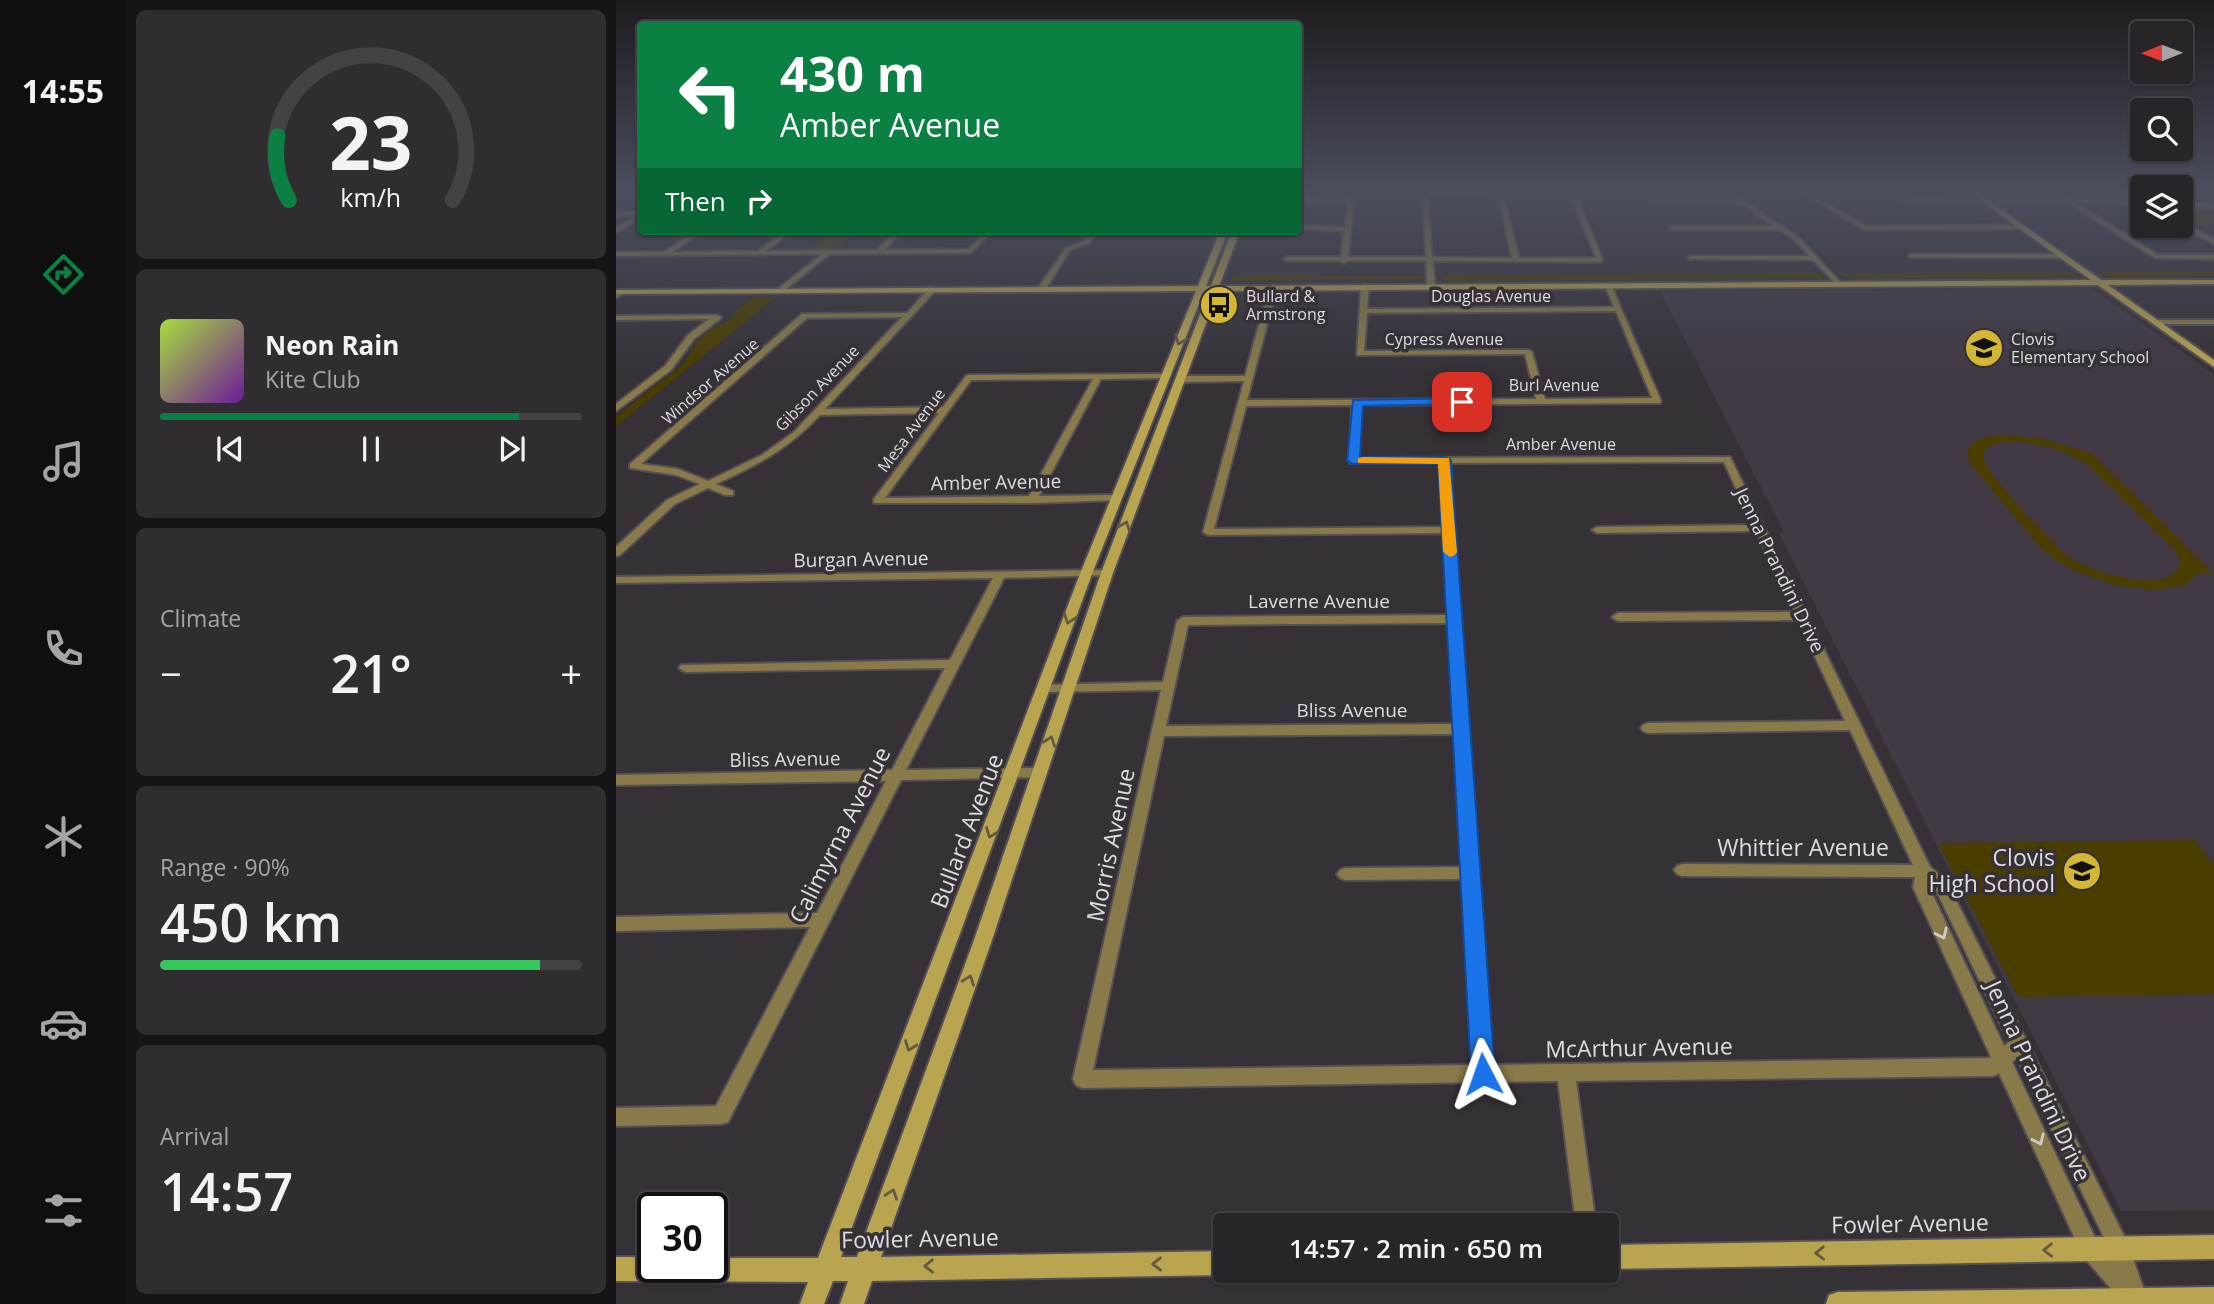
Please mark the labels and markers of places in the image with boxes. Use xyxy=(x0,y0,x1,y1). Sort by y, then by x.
bus stop icon: Bullard & Armstrong xyxy=(1198,284,1240,326)
place label: Bullard & Armstrong xyxy=(1246,285,1326,325)
school or university icon: Clovis Elementary School xyxy=(1963,327,2005,369)
place label: Clovis Elementary School xyxy=(2011,328,2149,368)
pin xyxy=(1432,372,1492,432)
place label: Clovis High School xyxy=(1928,841,2055,899)
school or university icon: Clovis High School xyxy=(2061,850,2103,892)

